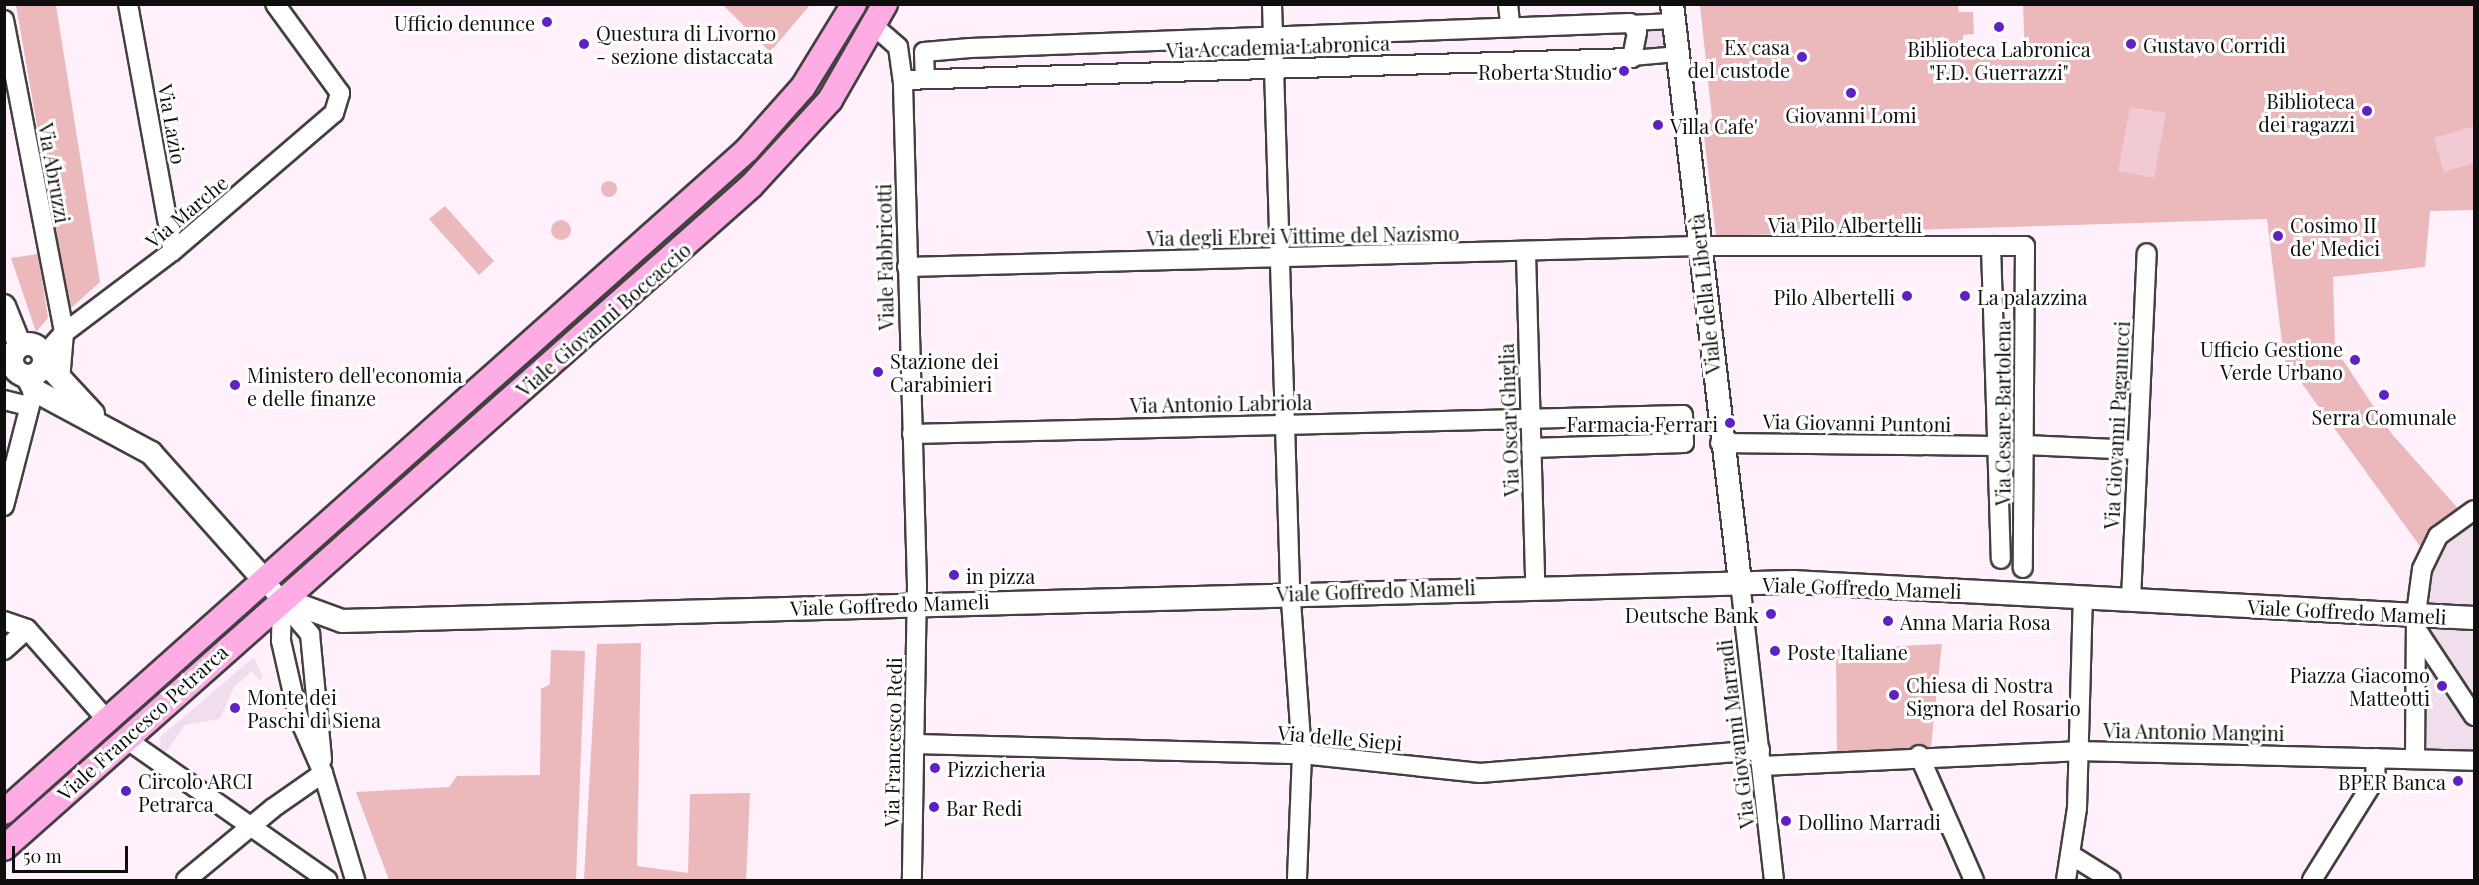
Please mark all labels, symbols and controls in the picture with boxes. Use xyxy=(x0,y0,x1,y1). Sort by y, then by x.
place label: Ufficio denunce xyxy=(394,10,535,34)
marker: Ufficio denunce xyxy=(540,15,554,29)
place label: Questura di Livorno - sezione distaccata xyxy=(596,20,776,67)
marker: Biblioteca Labronica "F.D. Guerrazzi" xyxy=(1992,20,2006,34)
street label: Via Accademia Labronica xyxy=(1165,30,1391,62)
place label: Gustavo Corridi xyxy=(2143,32,2286,56)
place label: Ex casa del custode xyxy=(1688,34,1790,81)
place label: Biblioteca Labronica "F.D. Guerrazzi" xyxy=(1907,36,2091,83)
marker: Questura di Livorno - sezione distaccata xyxy=(577,37,591,51)
marker: Gustavo Corridi xyxy=(2124,37,2138,51)
marker: Ex casa del custode xyxy=(1795,50,1809,64)
place label: Roberta Studio xyxy=(1478,59,1612,83)
marker: Roberta Studio xyxy=(1617,64,1631,78)
street label: Via Lazio xyxy=(154,82,192,166)
marker: Giovanni Lomi xyxy=(1844,86,1858,100)
place label: Biblioteca dei ragazzi xyxy=(2258,88,2355,135)
place label: Giovanni Lomi xyxy=(1785,102,1917,126)
marker: Biblioteca dei ragazzi xyxy=(2360,104,2374,118)
place label: Villa Cafe' xyxy=(1670,113,1758,137)
marker: Villa Cafe' xyxy=(1651,118,1665,132)
street label: Via Abruzzi xyxy=(34,121,76,225)
street label: Via Marche xyxy=(140,170,232,252)
street label: Viale Fabbricotti xyxy=(871,183,897,331)
street label: Viale della Libertà xyxy=(1684,212,1724,376)
street label: Via Pilo Albertelli xyxy=(1768,212,1922,236)
place label: Cosimo II de' Medici xyxy=(2290,213,2381,260)
street label: Via degli Ebrei Vittime del Nazismo xyxy=(1146,220,1460,250)
marker: Cosimo II de' Medici xyxy=(2271,229,2285,243)
street label: Viale Giovanni Boccaccio xyxy=(511,237,695,401)
place label: Pilo Albertelli xyxy=(1773,284,1895,308)
place label: La palazzina xyxy=(1977,284,2088,308)
marker: Pilo Albertelli xyxy=(1900,289,1914,303)
marker: La palazzina xyxy=(1958,289,1972,303)
street label: Via Cesare Bartolena xyxy=(1990,320,2014,506)
street label: Via Giovanni Paganucci xyxy=(2099,320,2133,530)
place label: Ufficio Gestione Verde Urbano xyxy=(2200,336,2343,383)
street label: Via Oscar Ghiglia xyxy=(1493,343,1523,497)
place label: Stazione dei Carabinieri xyxy=(890,348,999,395)
marker: Ufficio Gestione Verde Urbano xyxy=(2348,353,2362,367)
place label: Ministero dell'economia e delle finanze xyxy=(247,362,463,409)
marker: Stazione dei Carabinieri xyxy=(871,365,885,379)
marker: Ministero dell'economia e delle finanze xyxy=(228,378,242,392)
marker: Serra Comunale xyxy=(2377,388,2391,402)
street label: Via Antonio Labriola xyxy=(1129,389,1313,417)
place label: Serra Comunale xyxy=(2311,404,2457,428)
street label: Via Giovanni Puntoni xyxy=(1762,408,1952,436)
place label: Farmacia Ferrari xyxy=(1566,411,1718,435)
marker: Farmacia Ferrari xyxy=(1723,416,1737,430)
place label: in pizza xyxy=(966,563,1035,587)
marker: in pizza xyxy=(947,568,961,582)
street label: Viale Goffredo Mameli xyxy=(1762,572,1962,602)
street label: Viale Goffredo Mameli xyxy=(1276,575,1476,605)
street label: Viale Goffredo Mameli xyxy=(790,589,990,619)
street label: Viale Goffredo Mameli xyxy=(2247,594,2447,628)
place label: Deutsche Bank xyxy=(1625,602,1759,626)
marker: Deutsche Bank xyxy=(1764,607,1778,621)
place label: Anna Maria Rosa xyxy=(1900,609,2051,633)
marker: Anna Maria Rosa xyxy=(1881,614,1895,628)
street label: Via Giovanni Marradi xyxy=(1711,638,1759,830)
street label: Viale Francesco Petrarca xyxy=(52,639,232,805)
place label: Poste Italiane xyxy=(1787,639,1908,663)
marker: Poste Italiane xyxy=(1768,644,1782,658)
street label: Via Francesco Redi xyxy=(879,657,905,827)
place label: Piazza Giacomo Matteotti xyxy=(2289,662,2430,709)
place label: Chiesa di Nostra Signora del Rosario xyxy=(1906,672,2081,719)
marker: Piazza Giacomo Matteotti xyxy=(2435,679,2449,693)
place label: Monte dei Paschi di Siena xyxy=(247,684,381,731)
marker: Chiesa di Nostra Signora del Rosario xyxy=(1887,688,1901,702)
marker: Monte dei Paschi di Siena xyxy=(228,701,242,715)
street label: Via Antonio Mangini xyxy=(2103,717,2285,745)
street label: Via delle Siepi xyxy=(1277,720,1403,754)
place label: Pizzicheria xyxy=(947,756,1046,780)
marker: Pizzicheria xyxy=(928,761,942,775)
place label: Circolo ARCI Petrarca xyxy=(138,768,254,815)
place label: BPER Banca xyxy=(2338,769,2446,793)
marker: BPER Banca xyxy=(2451,774,2465,788)
marker: Circolo ARCI Petrarca xyxy=(119,784,133,798)
place label: Bar Redi xyxy=(946,795,1023,819)
marker: Bar Redi xyxy=(927,800,941,814)
place label: Dollino Marradi xyxy=(1798,809,1941,833)
marker: Dollino Marradi xyxy=(1779,814,1793,828)
scale bar xyxy=(15,834,130,872)
text: 50 m xyxy=(23,844,62,868)

